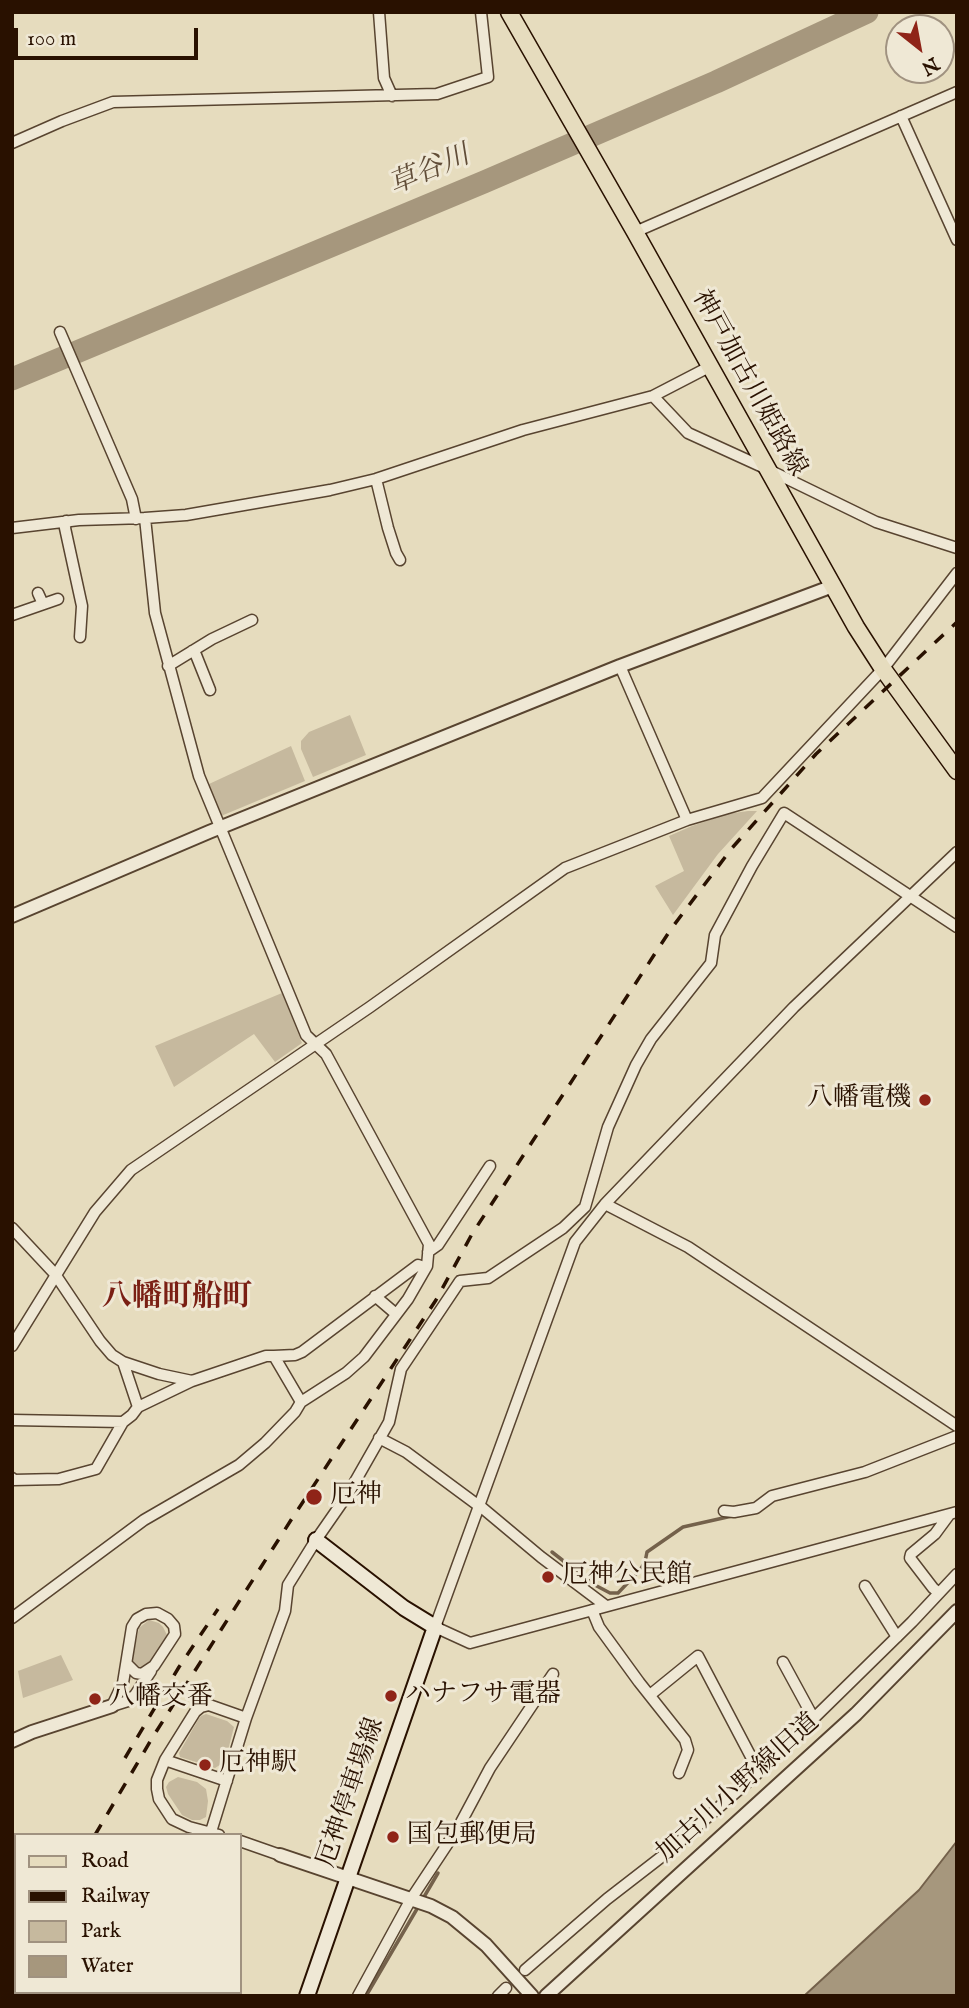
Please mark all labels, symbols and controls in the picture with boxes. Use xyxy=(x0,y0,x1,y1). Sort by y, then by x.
scale bar xyxy=(18,14,201,58)
north arrow xyxy=(885,14,955,84)
text: 100 m xyxy=(27,26,76,53)
text: N xyxy=(917,51,943,80)
water label: 草谷川 xyxy=(385,140,475,204)
street label: 神戸加古川姫路線 xyxy=(684,285,812,483)
place label: 八幡電機 xyxy=(807,1084,911,1116)
marker: 八幡電機 xyxy=(917,1092,933,1108)
district label: 八幡町船町 xyxy=(102,1281,252,1317)
place label: 厄神 xyxy=(330,1481,382,1513)
marker: 厄神 xyxy=(304,1487,324,1507)
place label: 厄神公民館 xyxy=(562,1561,692,1593)
marker: 厄神公民館 xyxy=(540,1569,556,1585)
place label: ハナフサ電器 xyxy=(405,1680,561,1712)
place label: 八幡交番 xyxy=(109,1683,213,1715)
marker: ハナフサ電器 xyxy=(383,1688,399,1704)
marker: 八幡交番 xyxy=(87,1691,103,1707)
street label: 加古川小野線旧道 xyxy=(651,1708,827,1870)
street label: 厄神停車場線 xyxy=(312,1714,392,1872)
place label: 厄神駅 xyxy=(219,1749,297,1781)
marker: 厄神駅 xyxy=(197,1757,213,1773)
place label: 国包郵便局 xyxy=(407,1821,537,1853)
marker: 国包郵便局 xyxy=(385,1829,401,1845)
legend xyxy=(14,1833,242,1994)
text: Road xyxy=(81,1848,128,1875)
text: Railway xyxy=(81,1883,150,1910)
text: Park xyxy=(81,1918,121,1945)
text: Water xyxy=(81,1953,133,1980)

